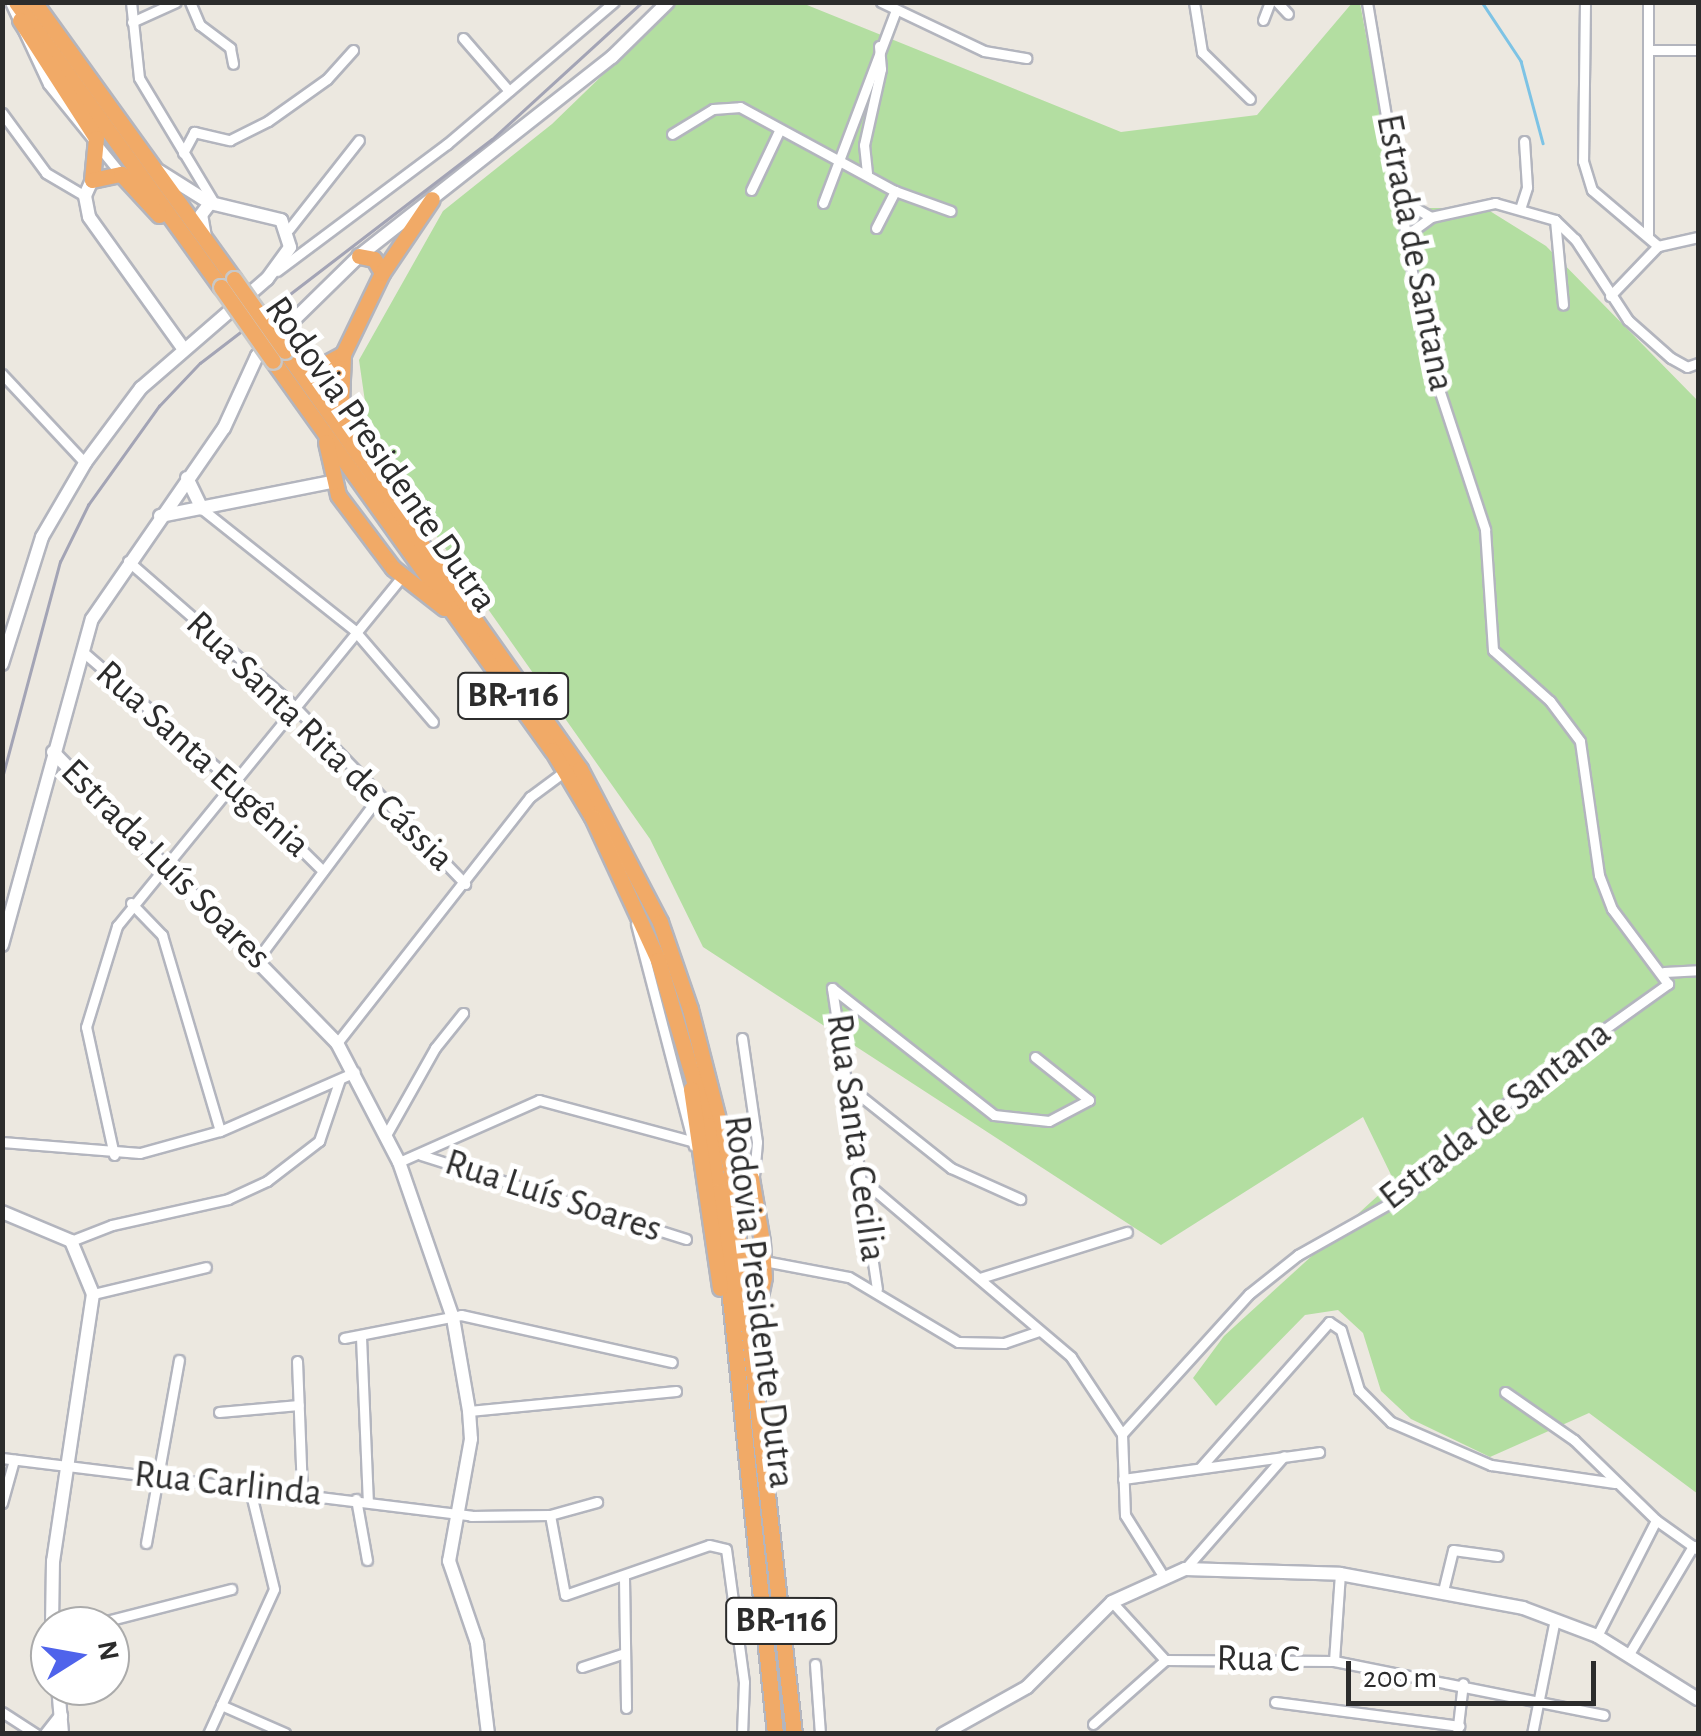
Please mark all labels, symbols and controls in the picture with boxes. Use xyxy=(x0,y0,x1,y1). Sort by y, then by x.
street label: Estrada de Santana xyxy=(1365,111,1463,395)
street label: Rodovia Presidente Dutra xyxy=(254,288,506,622)
street label: Rua Santa Rita de Cássia xyxy=(175,602,463,882)
street label: Rua Santa Eugênia xyxy=(85,652,319,868)
road number: BR-116 xyxy=(456,666,570,726)
street label: Estrada Luís Soares xyxy=(50,750,280,980)
street label: Rua Santa Cecilia xyxy=(815,1011,895,1265)
street label: Estrada de Santana xyxy=(1371,1011,1621,1221)
street label: Rodovia Presidente Dutra xyxy=(713,1113,803,1491)
street label: Rua Luís Soares xyxy=(439,1141,667,1253)
street label: Rua Carlinda xyxy=(132,1452,324,1518)
road number: BR-116 xyxy=(724,1591,838,1651)
north arrow xyxy=(30,1606,130,1706)
street label: Rua C xyxy=(1216,1636,1300,1684)
text: N xyxy=(92,1638,123,1663)
scale bar xyxy=(1351,1641,1601,1703)
text: 200 m xyxy=(1363,1663,1437,1693)

